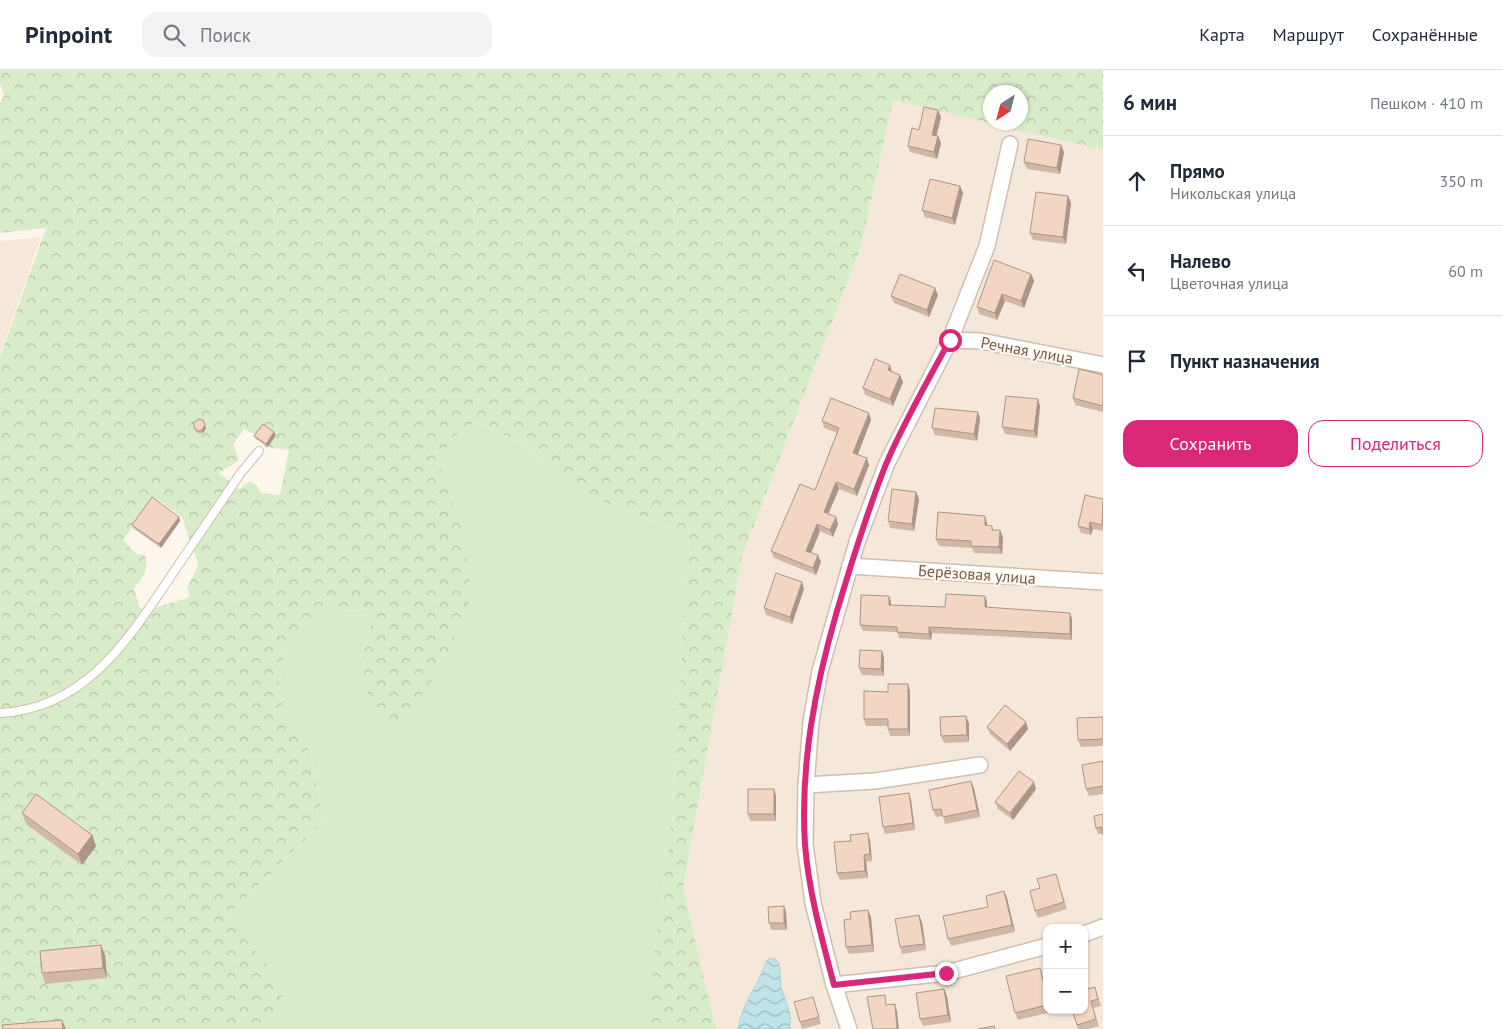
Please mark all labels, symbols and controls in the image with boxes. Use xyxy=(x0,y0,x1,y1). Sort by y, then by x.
search box xyxy=(142,12,492,57)
text: Pinpoint xyxy=(25,19,112,50)
icon: search xyxy=(160,21,188,49)
text: Поиск xyxy=(200,23,251,47)
text: Карта xyxy=(1199,23,1245,46)
text: Маршрут xyxy=(1273,23,1344,46)
text: Сохранённые xyxy=(1372,23,1478,46)
north arrow xyxy=(983,85,1028,130)
text: 6 мин xyxy=(1123,89,1177,116)
text: Пешком · 410 m xyxy=(1370,93,1483,113)
text: Прямо xyxy=(1170,159,1225,183)
icon: ahead xyxy=(1123,167,1151,195)
text: 350 m xyxy=(1440,171,1483,191)
text: Никольская улица xyxy=(1170,183,1296,203)
text: Налево xyxy=(1170,249,1231,273)
icon: left xyxy=(1123,257,1151,285)
text: 60 m xyxy=(1448,261,1483,281)
text: Цветочная улица xyxy=(1170,273,1289,293)
route start xyxy=(939,329,962,352)
street label: Речная улица xyxy=(979,332,1075,368)
icon: arrive xyxy=(1123,347,1151,375)
text: Пункт назначения xyxy=(1170,349,1320,373)
button: Сохранить xyxy=(1123,420,1298,467)
button: Поделиться xyxy=(1308,420,1483,467)
street label: Берёзовая улица xyxy=(918,560,1036,588)
map controls xyxy=(1043,924,1088,1014)
button: + xyxy=(1043,924,1088,969)
route end xyxy=(935,962,958,985)
button: − xyxy=(1043,969,1088,1014)

